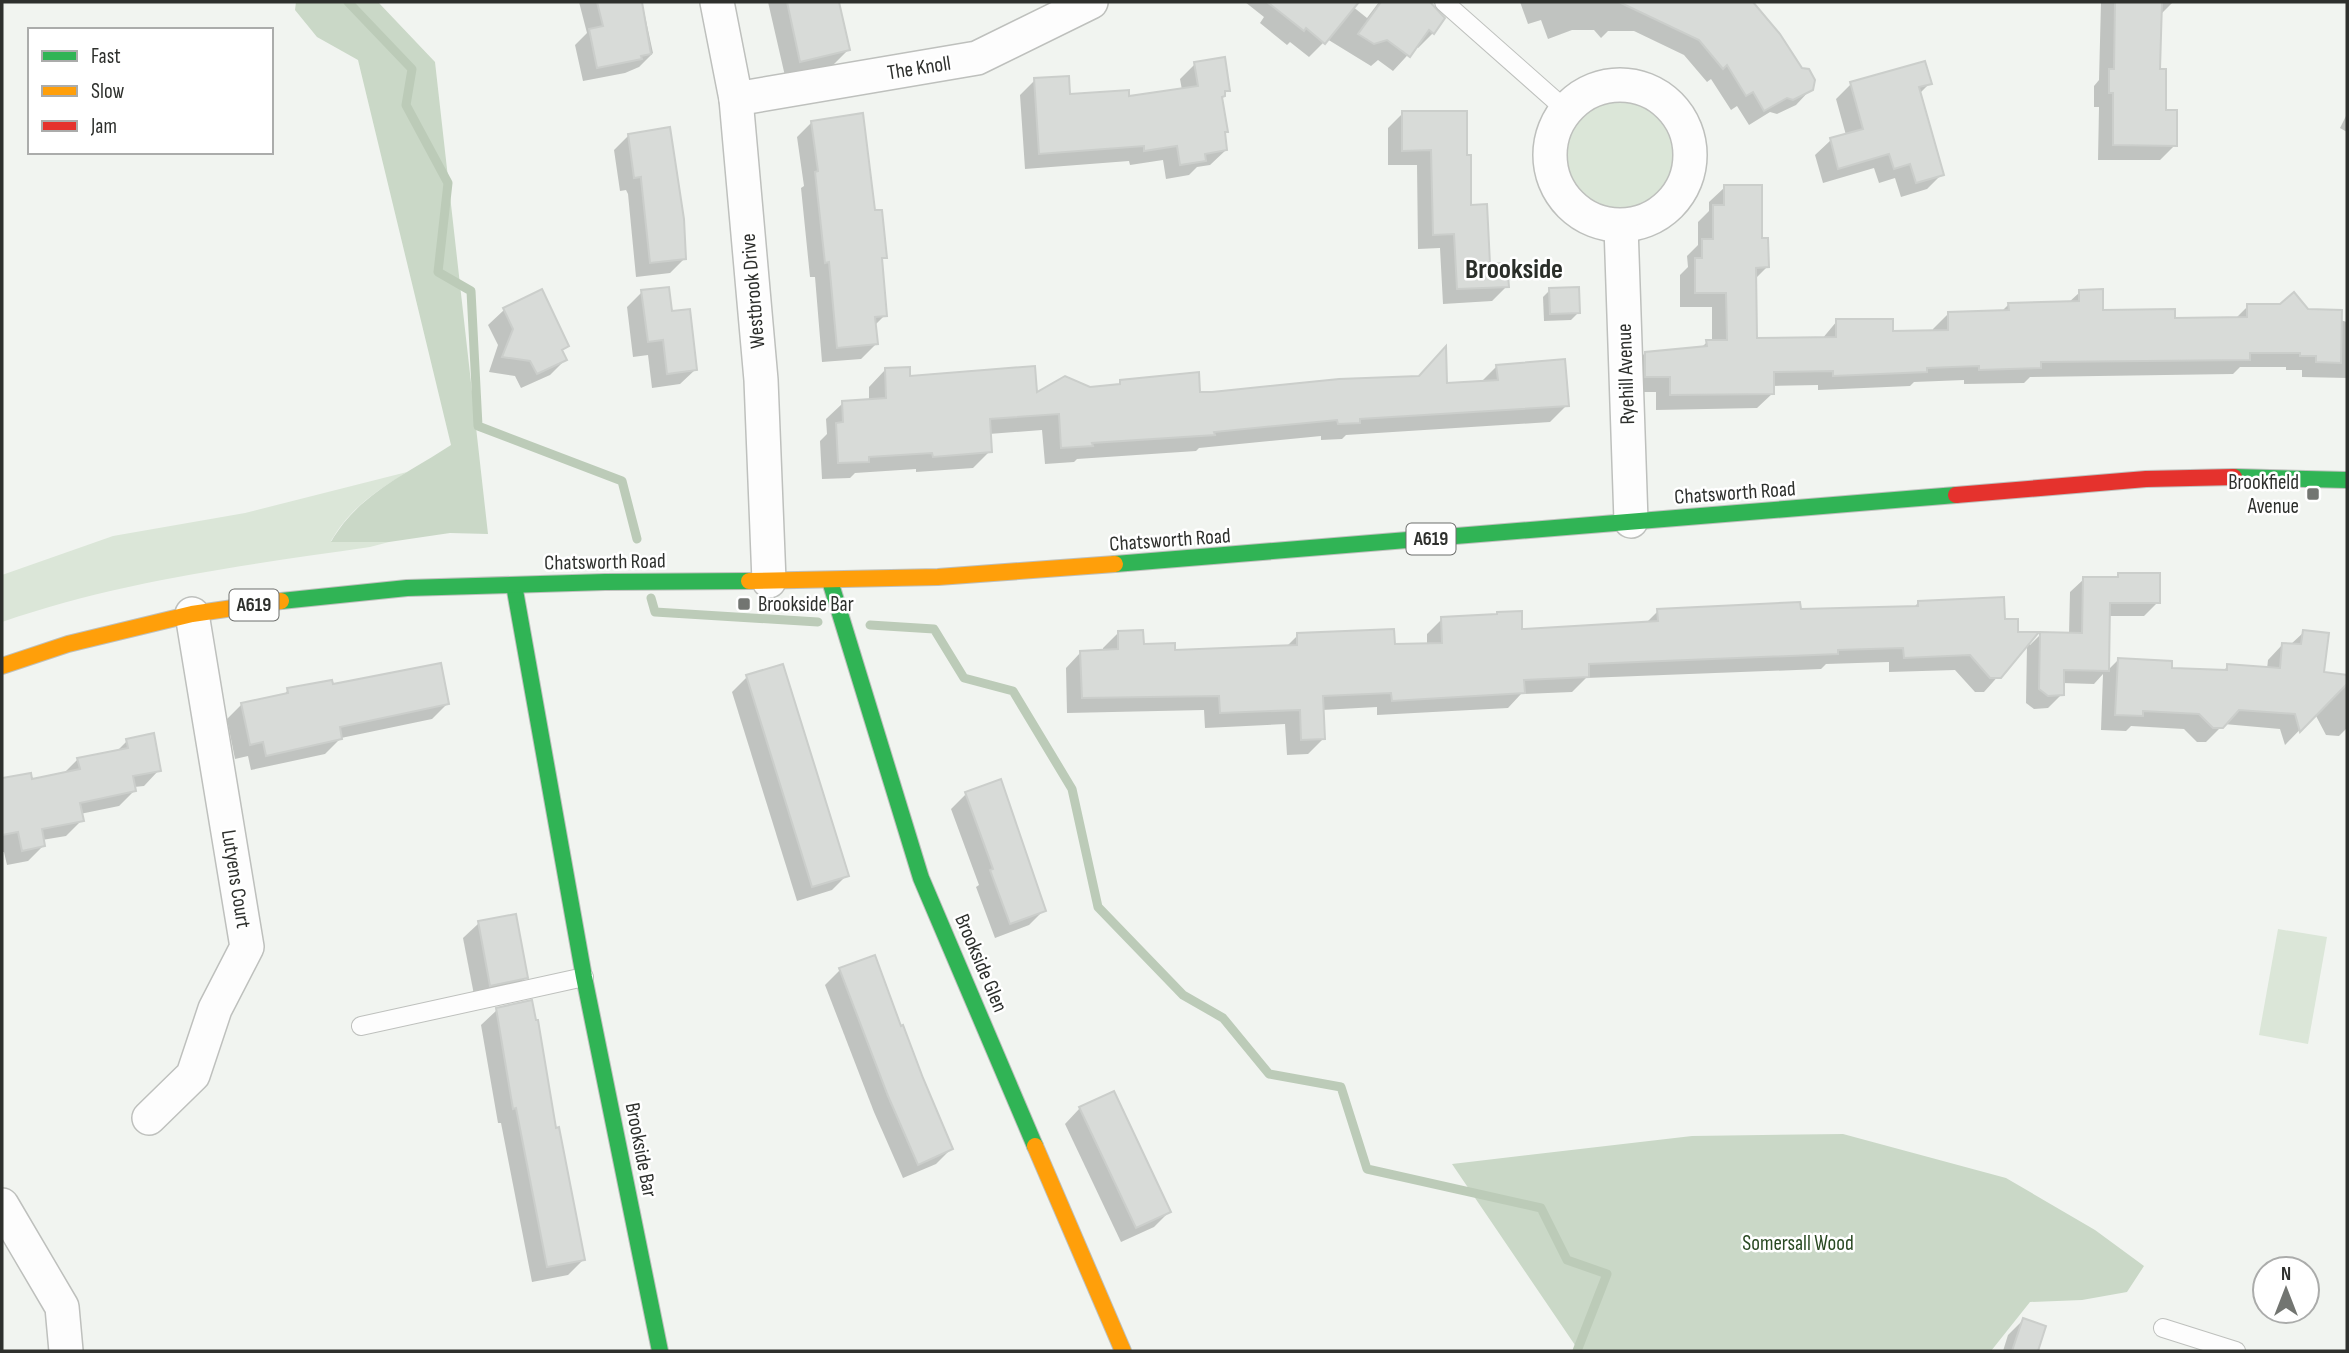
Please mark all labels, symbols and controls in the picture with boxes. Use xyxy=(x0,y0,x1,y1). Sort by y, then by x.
legend xyxy=(28,28,273,154)
text: Fast xyxy=(91,44,121,69)
street label: The Knoll xyxy=(885,51,953,85)
text: Slow xyxy=(91,79,125,104)
text: Jam xyxy=(90,114,117,139)
street label: Westbrook Drive xyxy=(736,232,770,350)
district label: Brookside xyxy=(1465,253,1563,286)
street label: Ryehill Avenue xyxy=(1612,323,1640,425)
place label: Brookfield Avenue xyxy=(2228,470,2299,519)
street label: Chatsworth Road xyxy=(1674,476,1796,510)
marker: Brookfield Avenue xyxy=(2305,486,2321,502)
street label: Chatsworth Road xyxy=(1109,523,1231,557)
road number: A619 xyxy=(1406,524,1456,554)
street label: Chatsworth Road xyxy=(544,548,666,576)
road number: A619 xyxy=(230,590,278,620)
place label: Brookside Bar xyxy=(758,592,854,617)
marker: Brookside Bar xyxy=(736,596,752,612)
street label: Lutyens Court xyxy=(216,828,256,930)
street label: Brookside Glen xyxy=(949,910,1013,1016)
street label: Brookside Bar xyxy=(620,1101,662,1199)
park label: Somersall Wood xyxy=(1742,1231,1854,1256)
north arrow xyxy=(2251,1255,2321,1325)
text: N xyxy=(2281,1263,2291,1286)

